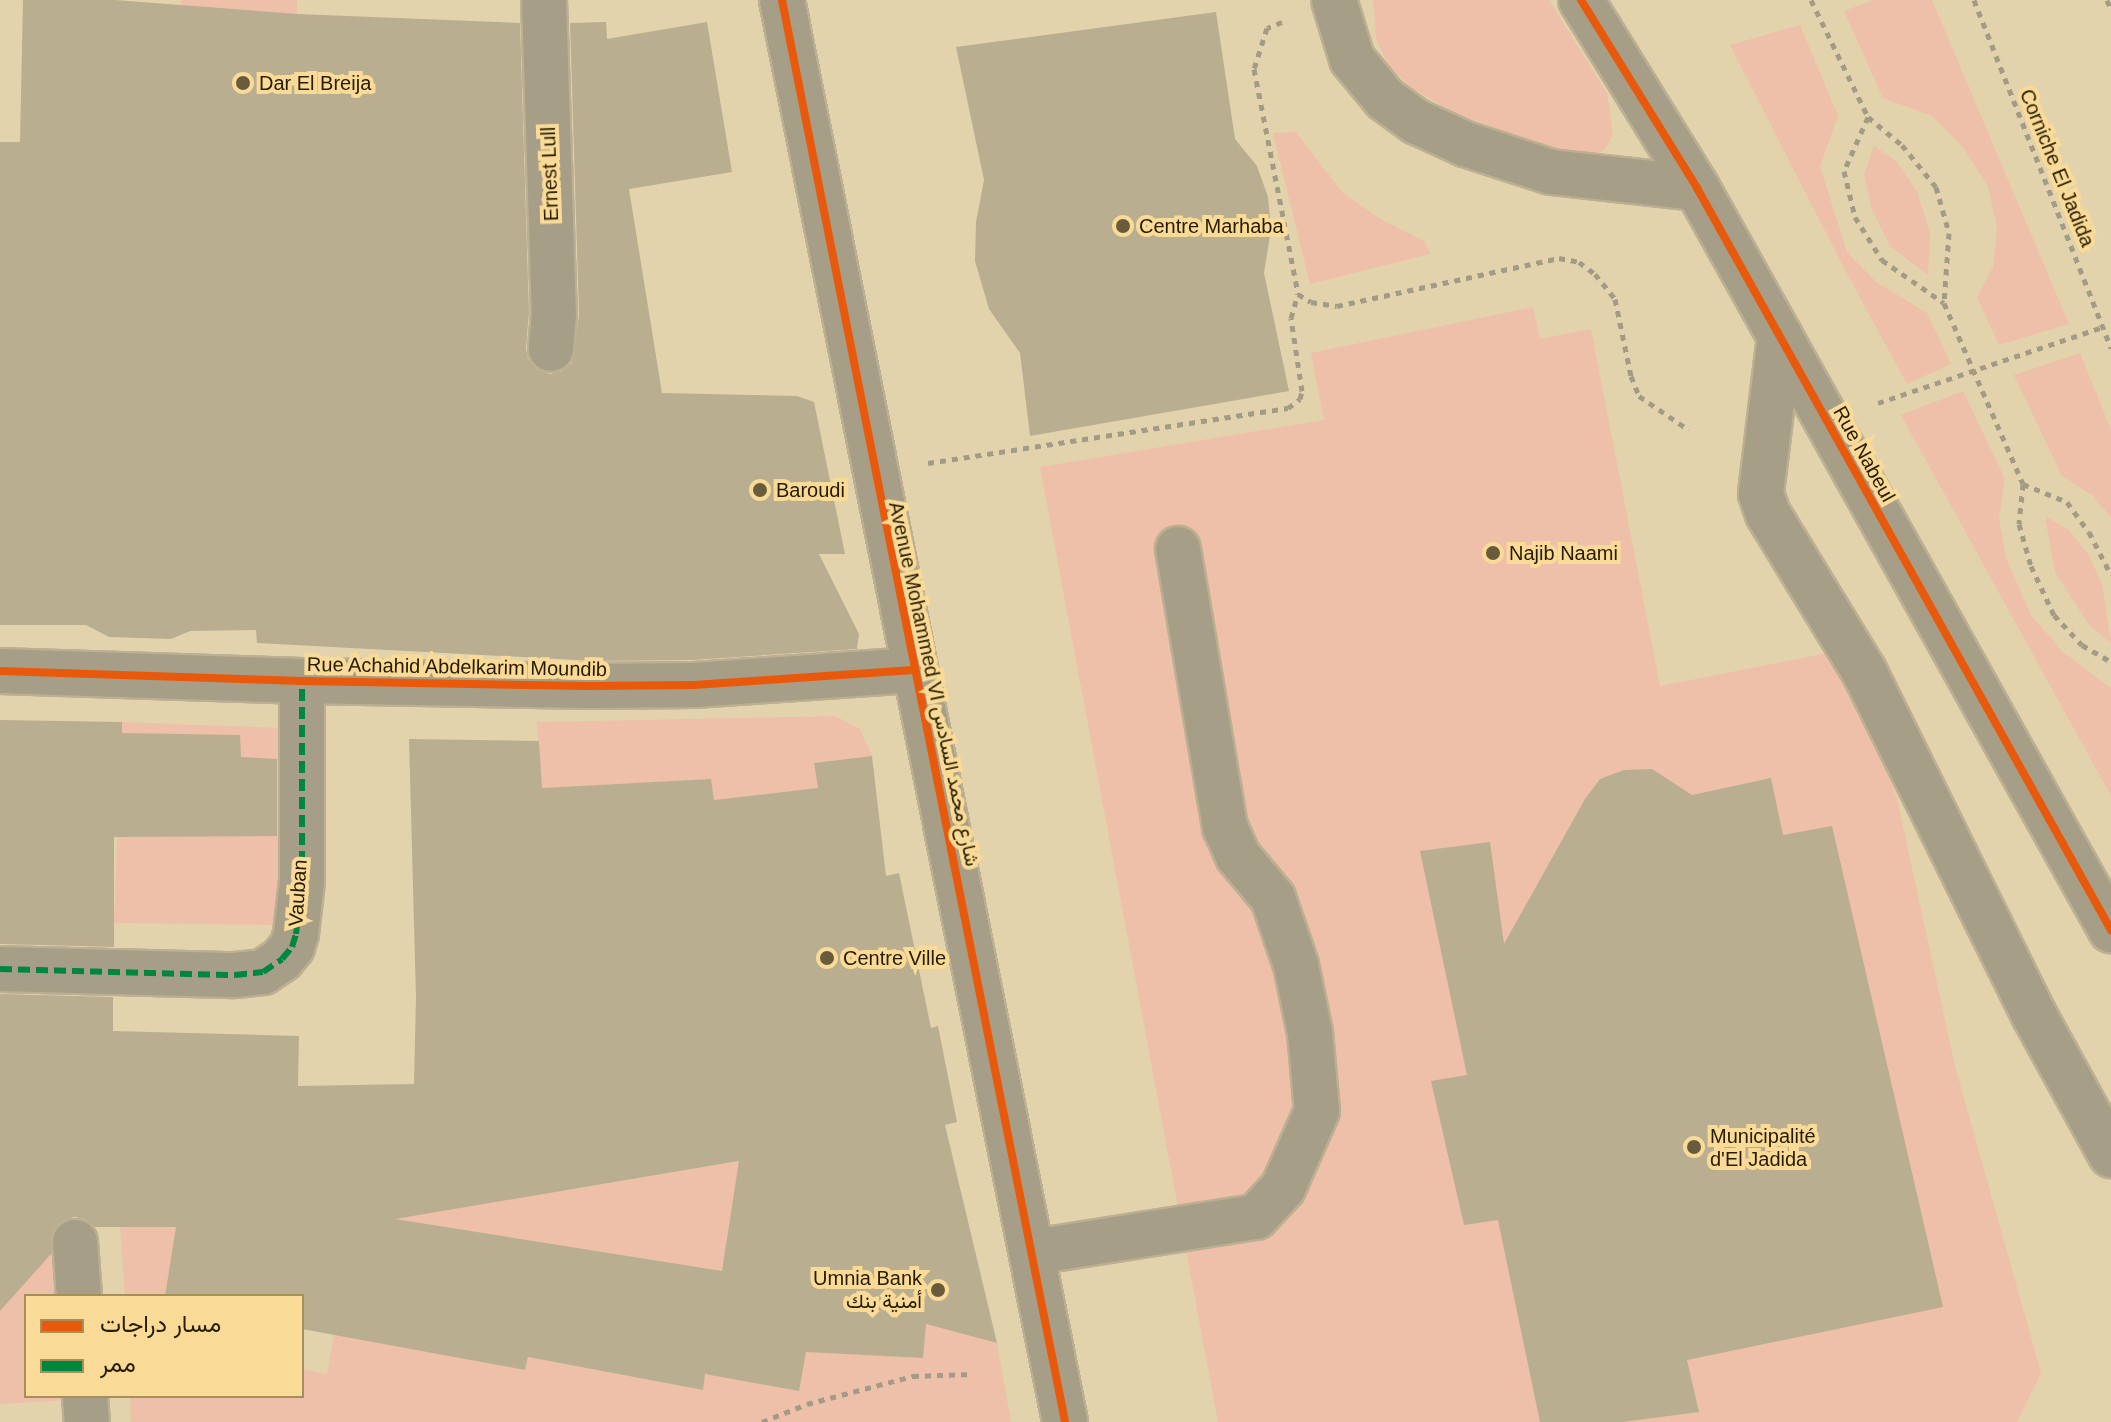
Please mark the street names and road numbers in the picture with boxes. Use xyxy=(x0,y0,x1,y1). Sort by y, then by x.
street label: Corniche El Jadida xyxy=(2014,86,2100,250)
street label: Ernest Lull xyxy=(536,126,564,222)
street label: Rue Nabeul xyxy=(1828,402,1900,506)
street label: Avenue Mohammed VI شارع محمد السادس xyxy=(884,500,984,868)
street label: Rue Achahid Abdelkarim Moundib xyxy=(306,652,608,682)
street label: Vauban xyxy=(284,859,312,927)

